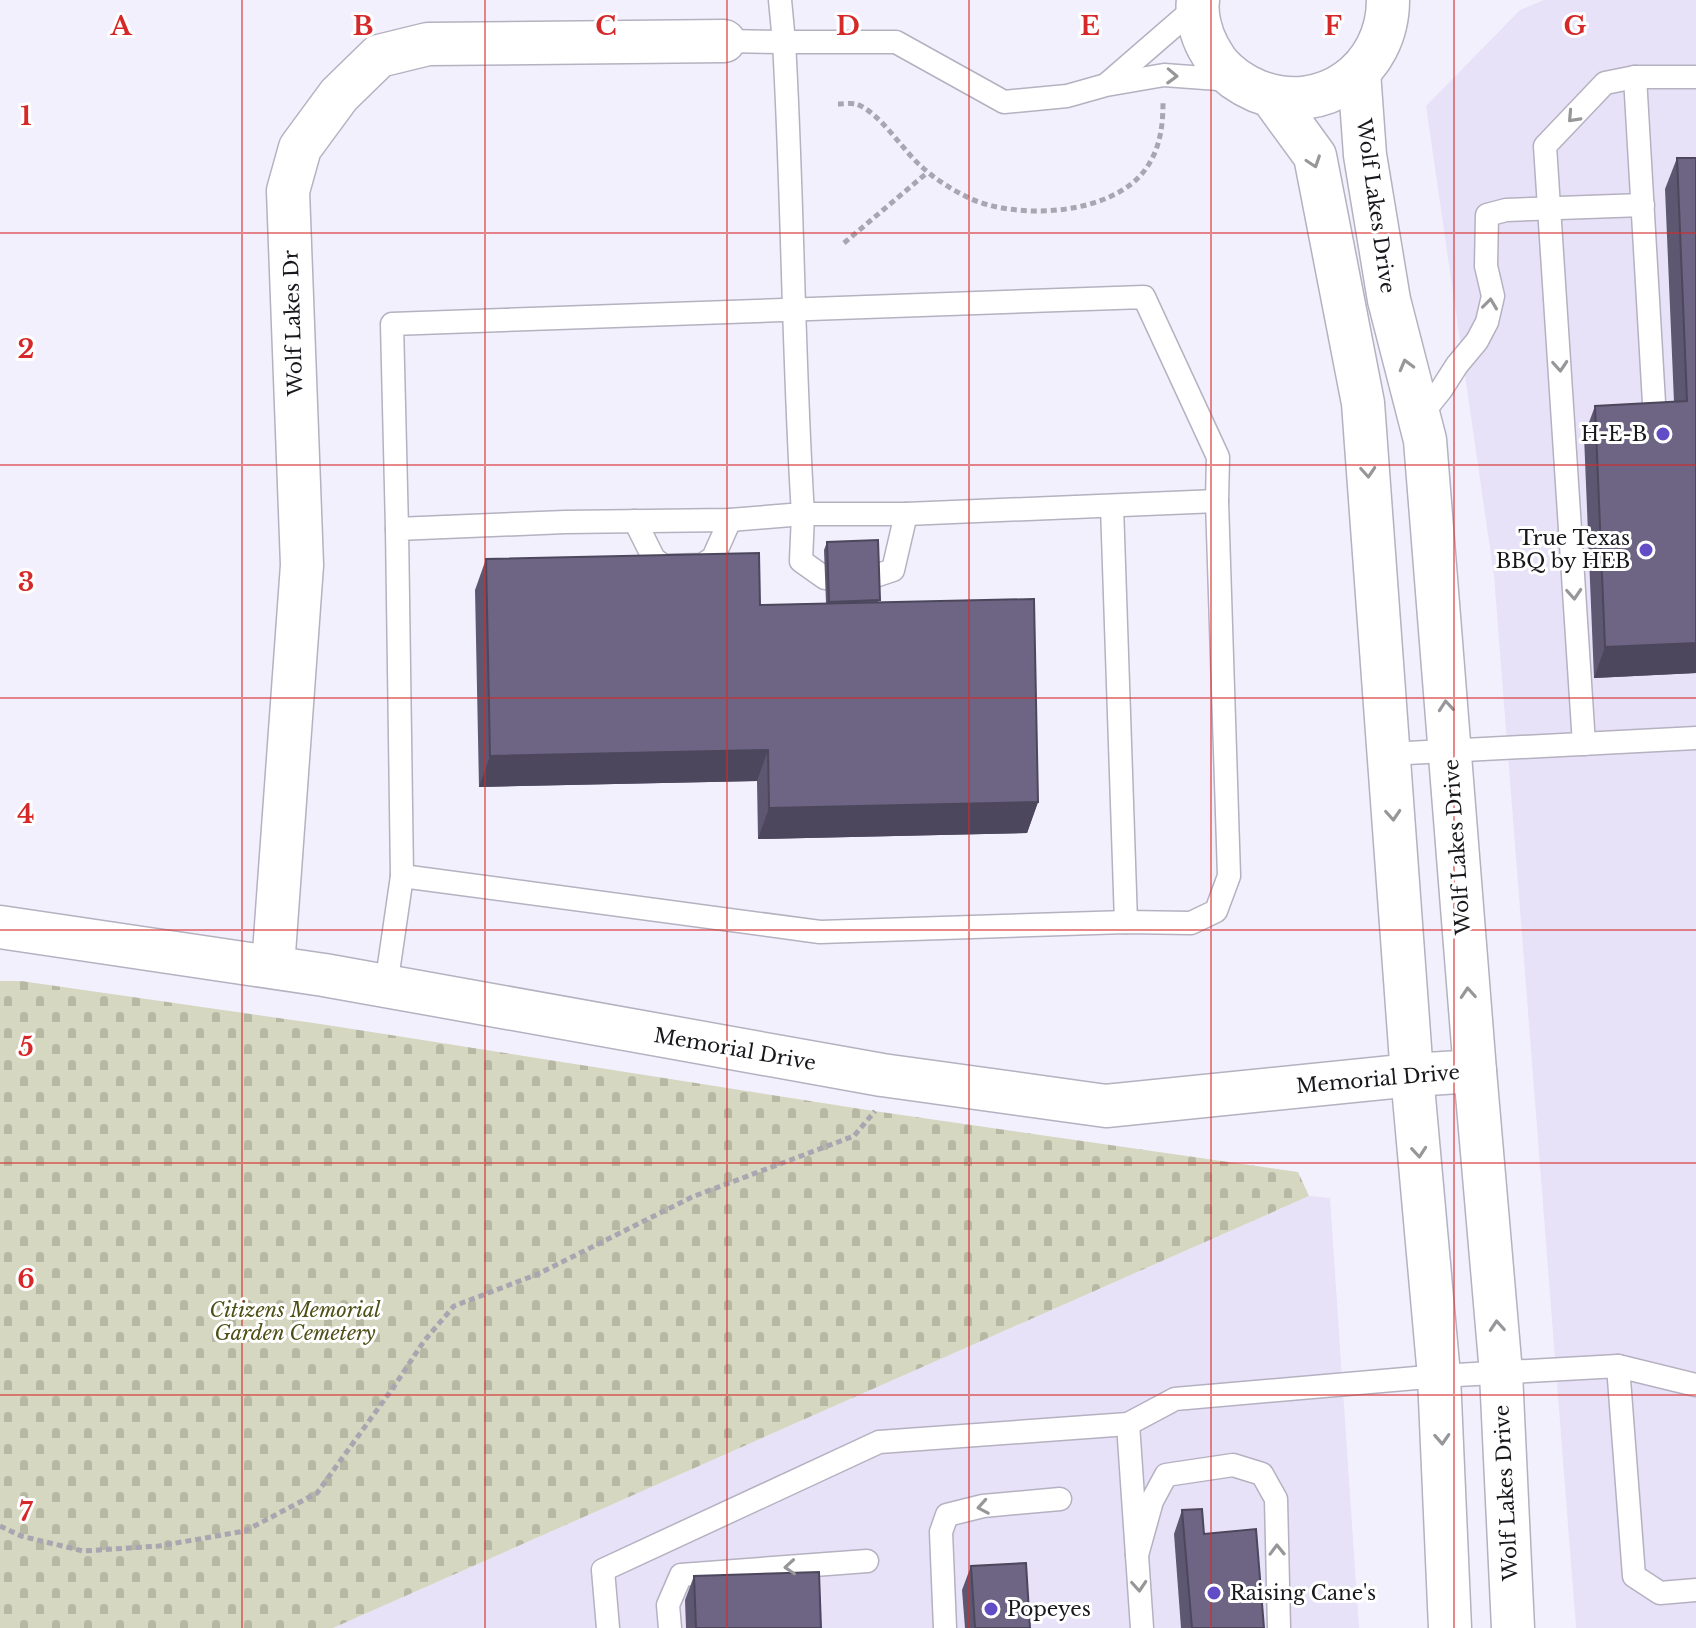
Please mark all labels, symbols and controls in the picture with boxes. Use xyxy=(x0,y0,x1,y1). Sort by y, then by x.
text: A xyxy=(109,10,132,42)
text: B xyxy=(353,10,373,42)
text: C xyxy=(595,10,617,42)
text: D xyxy=(836,10,860,42)
text: E xyxy=(1080,10,1100,42)
text: F xyxy=(1324,10,1342,42)
text: G xyxy=(1564,10,1587,42)
one-way arrow xyxy=(1166,67,1179,85)
text: 1 xyxy=(20,100,32,132)
one-way arrow xyxy=(1568,108,1582,123)
street label: Wolf Lakes Drive xyxy=(1352,116,1400,295)
one-way arrow xyxy=(1304,154,1320,168)
street label: Wolf Lakes Dr xyxy=(278,249,308,397)
one-way arrow xyxy=(1481,297,1498,310)
text: 2 xyxy=(18,333,34,365)
one-way arrow xyxy=(1399,359,1415,373)
one-way arrow xyxy=(1551,360,1568,373)
place label: H-E-B xyxy=(1581,422,1647,446)
marker: H-E-B xyxy=(1654,425,1672,443)
one-way arrow xyxy=(1359,466,1376,479)
place label: True Texas BBQ by HEB xyxy=(1496,526,1630,573)
marker: True Texas BBQ by HEB xyxy=(1637,541,1655,559)
text: 3 xyxy=(18,566,34,598)
one-way arrow xyxy=(1565,588,1582,601)
one-way arrow xyxy=(1438,699,1455,712)
street label: Wolf Lakes Drive xyxy=(1439,758,1475,937)
text: 4 xyxy=(17,798,35,830)
one-way arrow xyxy=(1384,809,1401,822)
one-way arrow xyxy=(1460,986,1477,999)
street label: Memorial Drive xyxy=(652,1023,818,1075)
text: 5 xyxy=(18,1031,34,1063)
street label: Memorial Drive xyxy=(1295,1060,1461,1098)
one-way arrow xyxy=(1410,1146,1427,1159)
text: 6 xyxy=(17,1263,35,1295)
park label: Citizens Memorial Garden Cemetery xyxy=(209,1298,381,1345)
one-way arrow xyxy=(1489,1320,1506,1333)
street label: Wolf Lakes Drive xyxy=(1489,1404,1523,1583)
one-way arrow xyxy=(1433,1433,1450,1446)
text: 7 xyxy=(19,1496,33,1528)
one-way arrow xyxy=(976,1498,990,1515)
one-way arrow xyxy=(1269,1543,1286,1556)
one-way arrow xyxy=(783,1558,796,1575)
one-way arrow xyxy=(1130,1580,1147,1593)
place label: Raising Cane's xyxy=(1230,1581,1376,1605)
marker: Raising Cane's xyxy=(1205,1584,1223,1602)
place label: Popeyes xyxy=(1007,1597,1091,1621)
marker: Popeyes xyxy=(982,1600,1000,1618)

